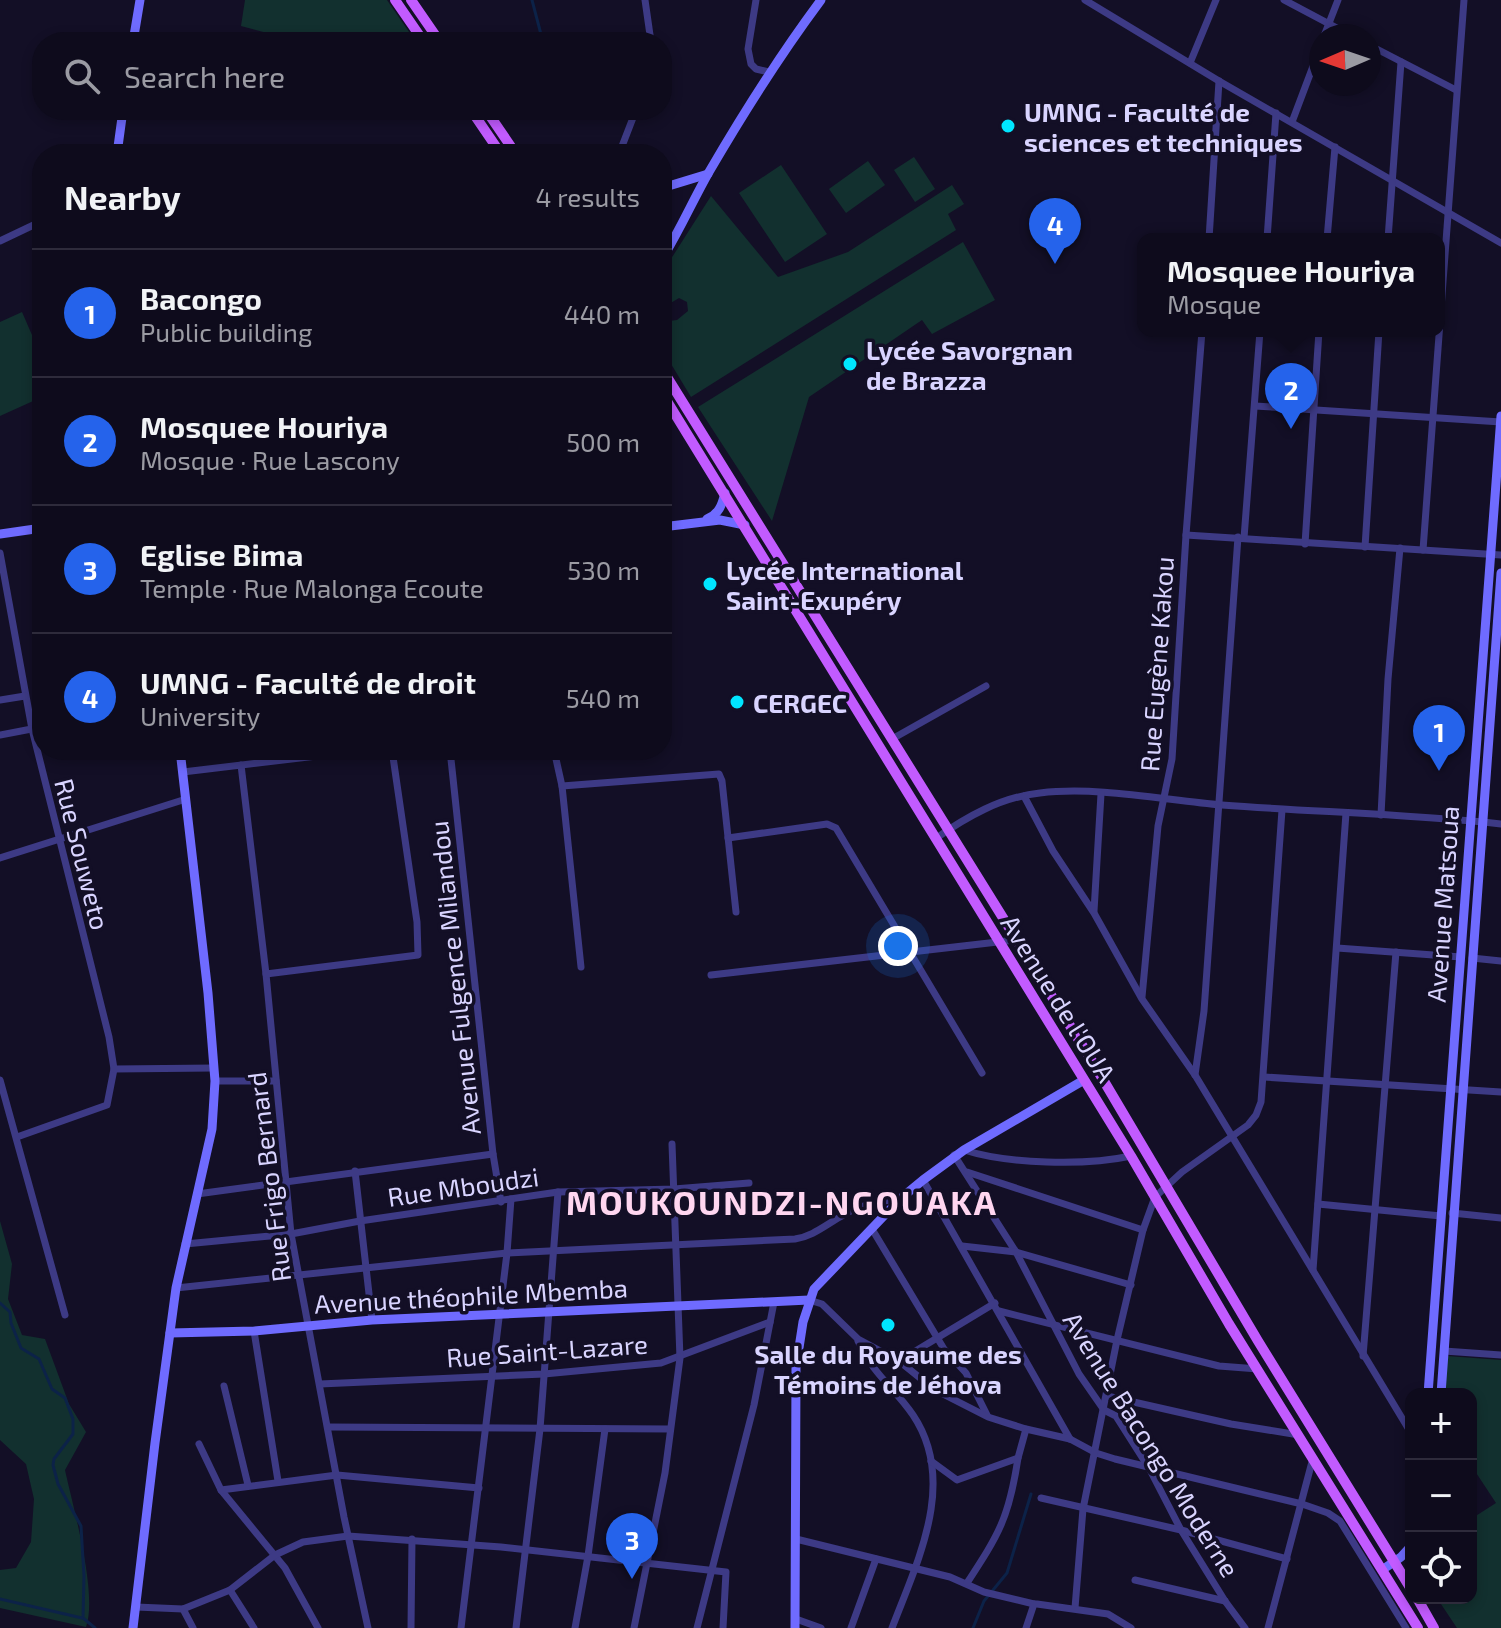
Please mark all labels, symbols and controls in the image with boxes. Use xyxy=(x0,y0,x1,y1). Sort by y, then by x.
north arrow xyxy=(1309,24,1381,96)
search box xyxy=(32,32,672,120)
icon: search xyxy=(60,54,104,98)
text: Search here xyxy=(124,58,285,94)
place label: UMNG - Faculté de sciences et techniques xyxy=(1024,96,1302,157)
marker: UMNG - Faculté de sciences et techniques xyxy=(999,117,1017,135)
text: Nearby xyxy=(64,176,181,217)
text: 4 results xyxy=(535,181,640,212)
pin: 4 xyxy=(1029,198,1081,264)
popup xyxy=(1137,233,1445,337)
text: Mosquee Houriya xyxy=(1167,252,1415,288)
text: Bacongo xyxy=(140,280,262,316)
text: Mosque xyxy=(1167,288,1261,319)
text: 1 xyxy=(84,298,96,329)
text: 440 m xyxy=(564,298,640,329)
text: Public building xyxy=(140,316,312,347)
place label: Lycée Savorgnan de Brazza xyxy=(866,334,1073,395)
marker: Lycée Savorgnan de Brazza xyxy=(841,355,859,373)
pin: 2 xyxy=(1265,363,1317,429)
text: Mosquee Houriya xyxy=(140,408,388,444)
text: 2 xyxy=(82,426,98,457)
text: 500 m xyxy=(566,426,640,457)
text: Mosque · Rue Lascony xyxy=(140,444,400,475)
text: Eglise Bima xyxy=(140,536,303,572)
text: 3 xyxy=(83,554,97,585)
text: 530 m xyxy=(567,554,640,585)
place label: Lycée International Saint-Exupéry xyxy=(726,554,964,616)
street label: Rue Eugène Kakou xyxy=(1133,556,1179,772)
text: Temple · Rue Malonga Ecoute xyxy=(140,572,484,603)
marker: Lycée International Saint-Exupéry xyxy=(701,575,719,593)
text: UMNG - Faculté de droit xyxy=(140,664,476,700)
text: 4 xyxy=(82,682,98,713)
text: 540 m xyxy=(566,682,640,713)
place label: CERGEC xyxy=(753,687,847,718)
marker: CERGEC xyxy=(728,693,746,711)
text: University xyxy=(140,700,260,731)
pin: 1 xyxy=(1413,705,1465,771)
street label: Rue Souweto xyxy=(49,775,117,933)
street label: Avenue Matsoua xyxy=(1420,805,1464,1003)
street label: Avenue Fulgence Milandou xyxy=(422,819,486,1137)
street label: Avenue de l'OUA xyxy=(995,909,1123,1087)
your location xyxy=(878,926,918,966)
street label: Rue Frigo Bernard xyxy=(240,1070,296,1284)
street label: Rue Mboudzi xyxy=(385,1160,541,1212)
district label: MOUKOUNDZI-NGOUAKA xyxy=(566,1181,998,1222)
street label: Avenue théophile Mbemba xyxy=(314,1271,628,1319)
street label: Avenue Bacongo Moderne xyxy=(1058,1306,1246,1582)
marker: Salle du Royaume des Témoins de Jéhova xyxy=(879,1316,897,1334)
street label: Rue Saint-Lazare xyxy=(445,1327,649,1373)
place label: Salle du Royaume des Témoins de Jéhova xyxy=(754,1338,1022,1399)
map controls xyxy=(1405,1388,1477,1604)
button: + xyxy=(1405,1388,1477,1460)
button: − xyxy=(1405,1460,1477,1532)
pin: 3 xyxy=(606,1513,658,1579)
button: locate xyxy=(1405,1532,1477,1604)

